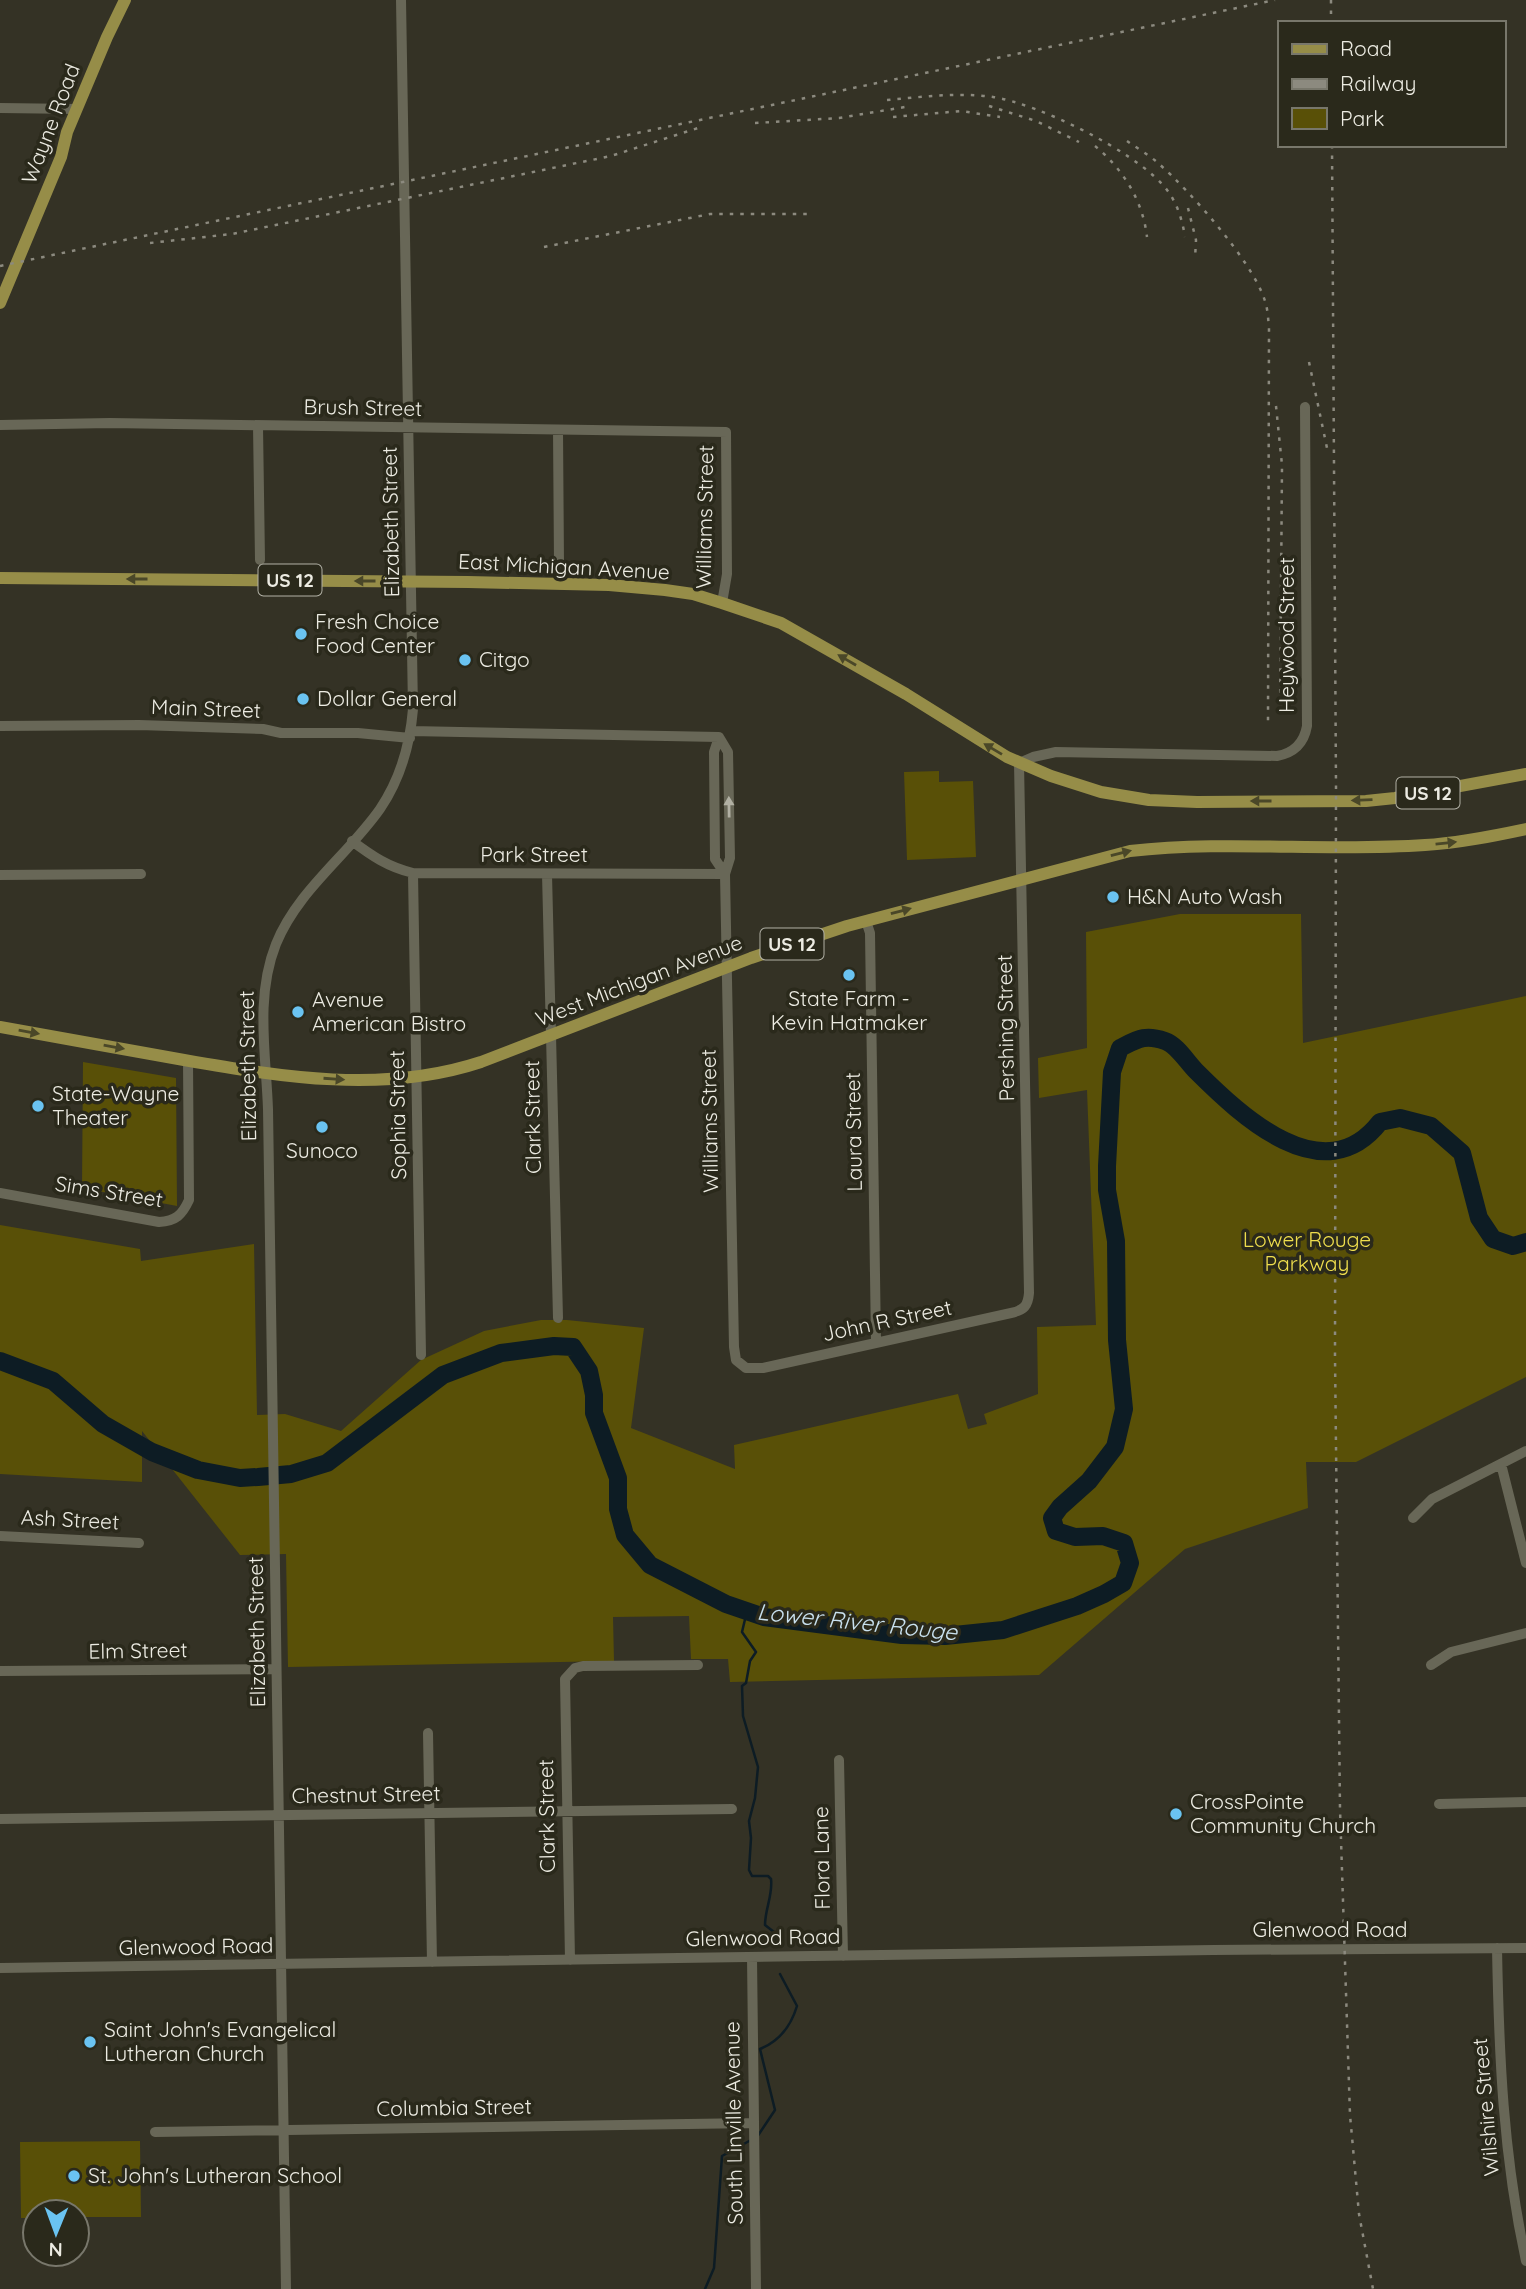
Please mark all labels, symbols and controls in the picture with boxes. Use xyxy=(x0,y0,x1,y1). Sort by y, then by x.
legend xyxy=(1278,21,1505,147)
text: Road xyxy=(1340,35,1392,61)
street label: Wayne Road xyxy=(15,60,85,187)
text: Railway xyxy=(1340,70,1416,96)
text: Park xyxy=(1340,105,1384,131)
street label: Brush Street xyxy=(303,393,423,421)
street label: Williams Street xyxy=(690,445,718,589)
street label: Elizabeth Street xyxy=(376,446,404,598)
street label: East Michigan Avenue xyxy=(458,547,671,585)
street label: Heywood Street xyxy=(1273,557,1299,713)
road number: US 12 xyxy=(258,565,322,596)
one-way arrow xyxy=(126,573,148,585)
one-way arrow xyxy=(354,575,376,587)
place label: Fresh Choice Food Center xyxy=(315,608,439,658)
marker: Fresh Choice Food Center xyxy=(293,626,309,642)
place label: Citgo xyxy=(479,646,530,672)
marker: Citgo xyxy=(457,652,473,668)
one-way arrow xyxy=(837,654,857,666)
place label: Dollar General xyxy=(317,685,457,711)
marker: Dollar General xyxy=(295,691,311,707)
street label: Main Street xyxy=(151,693,261,723)
one-way arrow xyxy=(984,743,1003,756)
road number: US 12 xyxy=(1396,778,1460,808)
one-way arrow xyxy=(1249,795,1271,807)
one-way arrow xyxy=(1351,795,1373,806)
one-way arrow xyxy=(723,796,735,818)
one-way arrow xyxy=(1436,837,1458,848)
street label: Park Street xyxy=(480,841,588,867)
one-way arrow xyxy=(1110,847,1132,858)
place label: H&N Auto Wash xyxy=(1127,883,1283,909)
marker: H&N Auto Wash xyxy=(1105,889,1121,905)
one-way arrow xyxy=(891,906,912,916)
road number: US 12 xyxy=(760,928,824,960)
street label: West Michigan Avenue xyxy=(532,929,746,1031)
street label: Pershing Street xyxy=(991,954,1019,1102)
marker: State Farm - Kevin Hatmaker xyxy=(841,967,857,983)
place label: State Farm - Kevin Hatmaker xyxy=(771,985,927,1035)
place label: Avenue American Bistro xyxy=(312,986,466,1036)
street label: Elizabeth Street xyxy=(233,990,261,1142)
marker: Avenue American Bistro xyxy=(290,1004,306,1020)
one-way arrow xyxy=(18,1027,40,1038)
one-way arrow xyxy=(103,1042,125,1053)
street label: Williams Street xyxy=(695,1049,723,1193)
street label: Sophia Street xyxy=(383,1050,411,1180)
street label: Clark Street xyxy=(518,1060,546,1174)
street label: Laura Street xyxy=(839,1072,867,1192)
one-way arrow xyxy=(324,1073,346,1084)
place label: State-Wayne Theater xyxy=(52,1080,179,1130)
marker: State-Wayne Theater xyxy=(30,1098,46,1114)
marker: Sunoco xyxy=(314,1119,330,1135)
place label: Sunoco xyxy=(286,1137,358,1163)
street label: Sims Street xyxy=(54,1170,165,1212)
park label: Lower Rouge Parkway xyxy=(1243,1226,1371,1276)
street label: John R Street xyxy=(820,1294,954,1346)
street label: Ash Street xyxy=(20,1503,120,1535)
street label: Elizabeth Street xyxy=(242,1556,270,1708)
water label: Lower River Rouge xyxy=(756,1597,960,1647)
street label: Elm Street xyxy=(88,1636,188,1664)
street label: Clark Street xyxy=(532,1759,560,1873)
street label: Chestnut Street xyxy=(291,1780,441,1808)
place label: CrossPointe Community Church xyxy=(1190,1788,1376,1838)
street label: Flora Lane xyxy=(807,1806,835,1910)
marker: CrossPointe Community Church xyxy=(1168,1806,1184,1822)
street label: Glenwood Road xyxy=(1253,1916,1407,1942)
street label: Glenwood Road xyxy=(685,1923,841,1951)
street label: Glenwood Road xyxy=(118,1932,274,1960)
place label: Saint John's Evangelical Lutheran Church xyxy=(104,2016,336,2066)
street label: South Linville Avenue xyxy=(718,2021,748,2225)
marker: Saint John's Evangelical Lutheran Church xyxy=(82,2034,98,2050)
street label: Wilshire Street xyxy=(1466,2037,1504,2177)
street label: Columbia Street xyxy=(376,2093,532,2121)
place label: St. John's Lutheran School xyxy=(88,2162,342,2188)
marker: St. John's Lutheran School xyxy=(66,2168,82,2184)
north arrow xyxy=(21,2198,91,2268)
text: N xyxy=(49,2238,63,2262)

